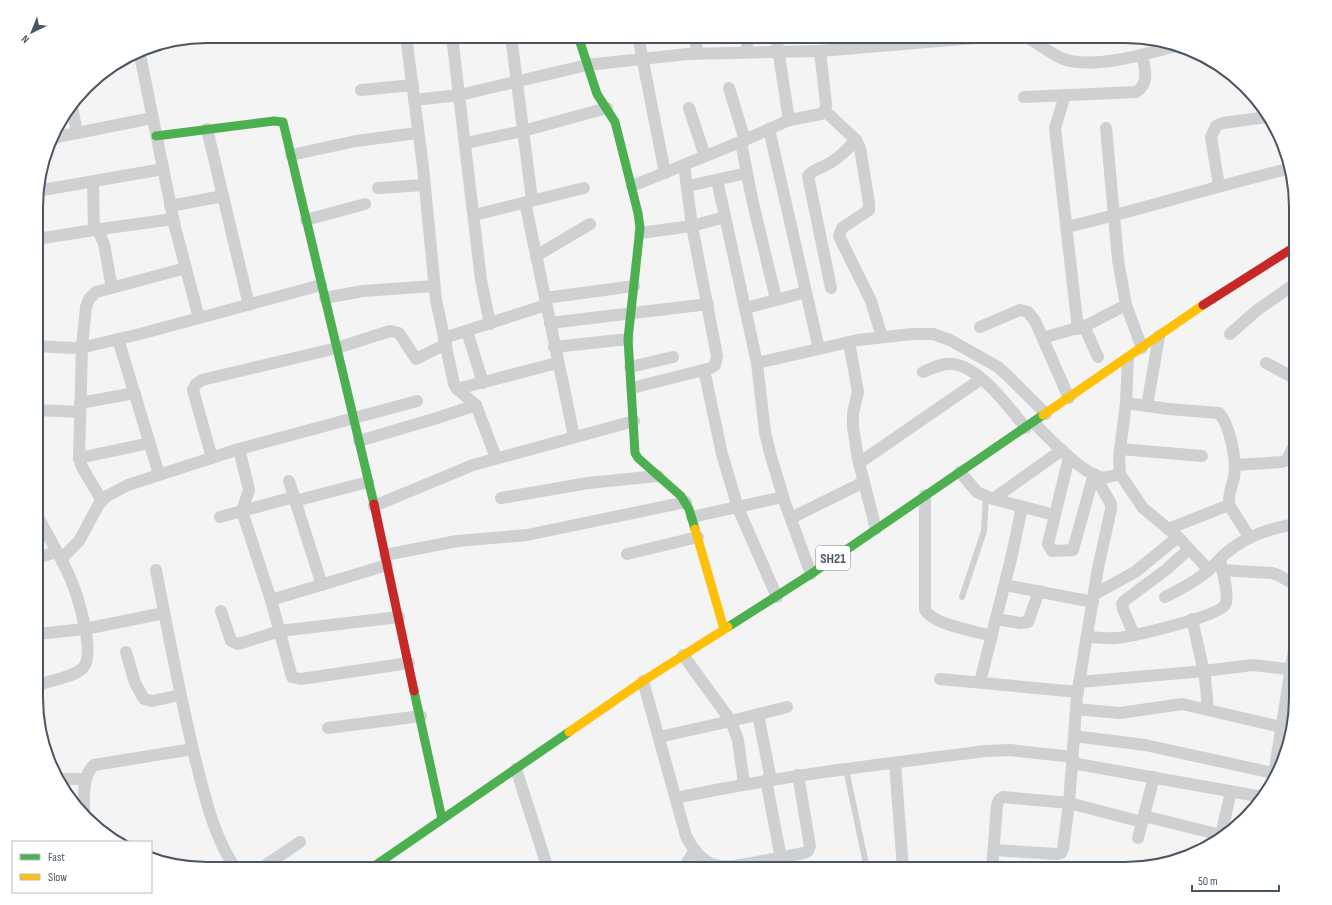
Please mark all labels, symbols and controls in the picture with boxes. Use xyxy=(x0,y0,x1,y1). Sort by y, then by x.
north arrow xyxy=(12,12,52,52)
text: N xyxy=(19,32,32,46)
road number: SH21 xyxy=(816,546,850,570)
legend xyxy=(12,841,152,893)
text: Fast xyxy=(48,850,65,865)
scale bar xyxy=(1192,867,1279,893)
text: Slow xyxy=(48,870,67,885)
text: 50 m xyxy=(1198,874,1218,889)

